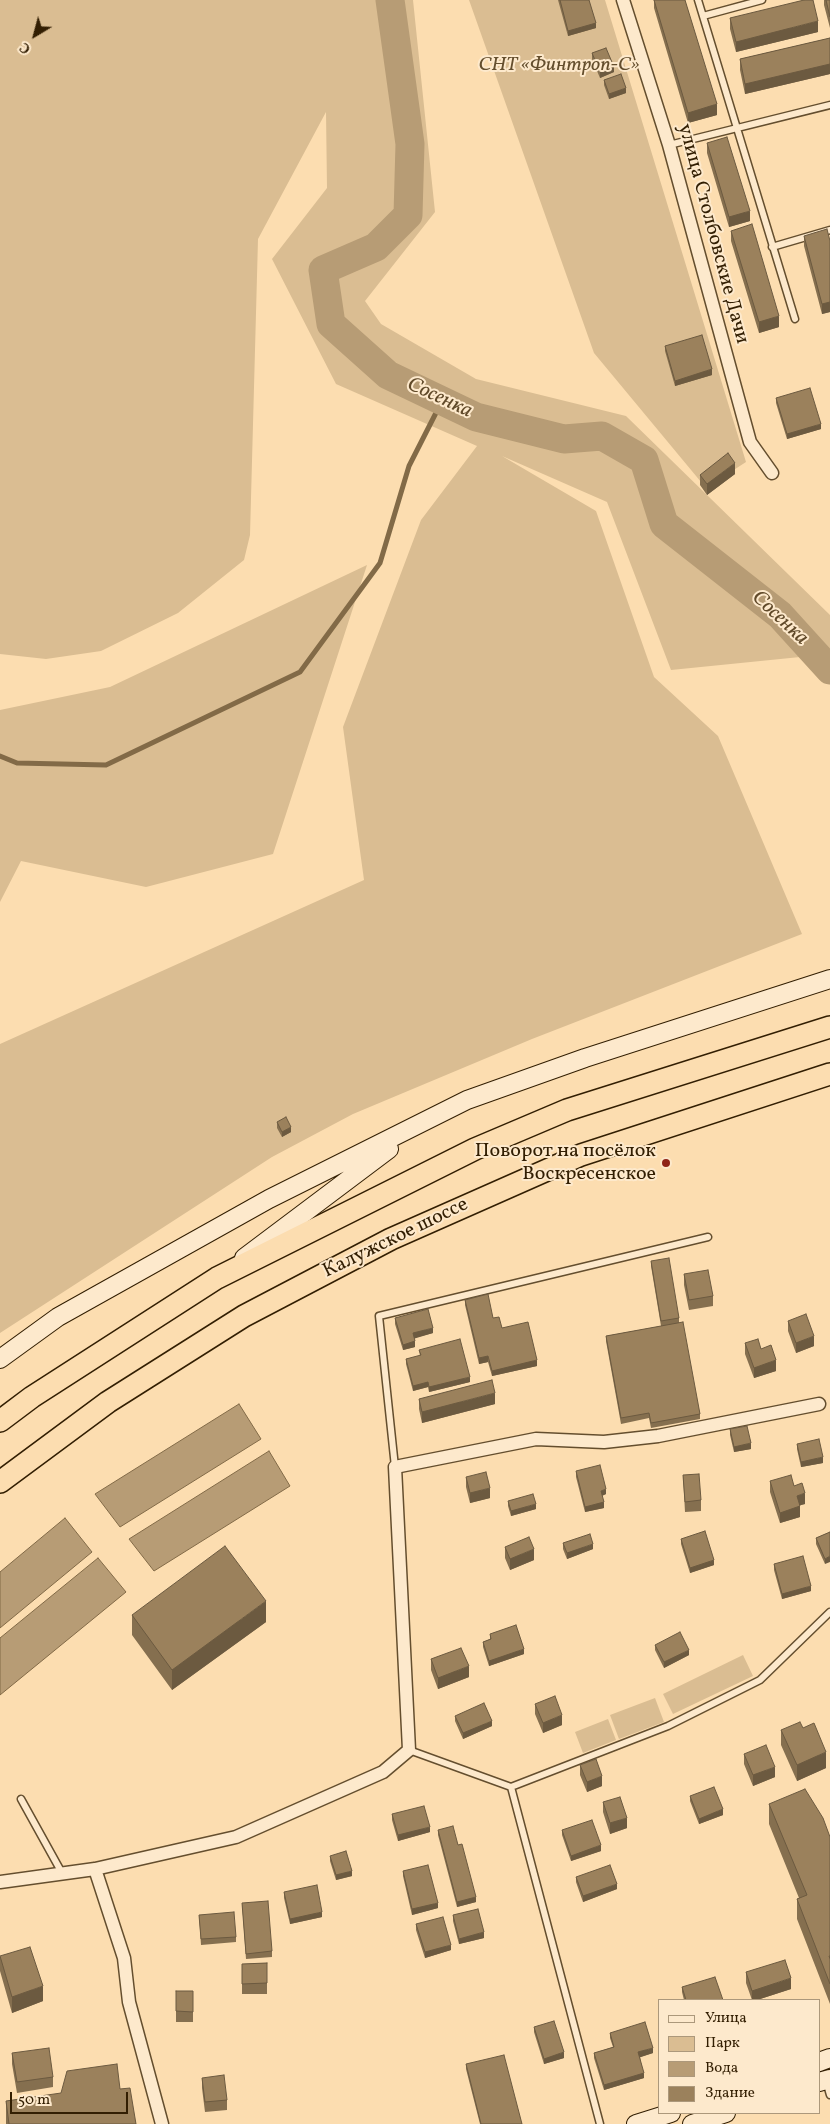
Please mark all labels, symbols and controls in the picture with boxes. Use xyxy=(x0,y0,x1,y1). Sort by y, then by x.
north arrow xyxy=(10,10,60,60)
text: С xyxy=(16,37,35,58)
park label: СНТ «Финтроп-С» xyxy=(478,54,640,78)
street label: улица Столбовские Дачи xyxy=(671,121,753,347)
water label: Сосенка xyxy=(402,373,476,425)
water label: Сосенка xyxy=(745,586,813,652)
place label: Поворот на посёлок Воскресенское xyxy=(475,1140,656,1187)
marker: Поворот на посёлок Воскресенское xyxy=(660,1157,672,1169)
street label: Калужское шоссе xyxy=(319,1193,473,1285)
legend xyxy=(658,1999,820,2114)
text: Улица xyxy=(705,2008,747,2029)
text: Парк xyxy=(705,2033,740,2054)
text: Вода xyxy=(705,2058,738,2079)
scale bar xyxy=(12,2082,130,2114)
text: Здание xyxy=(705,2083,755,2104)
text: 50 m xyxy=(18,2090,50,2111)

